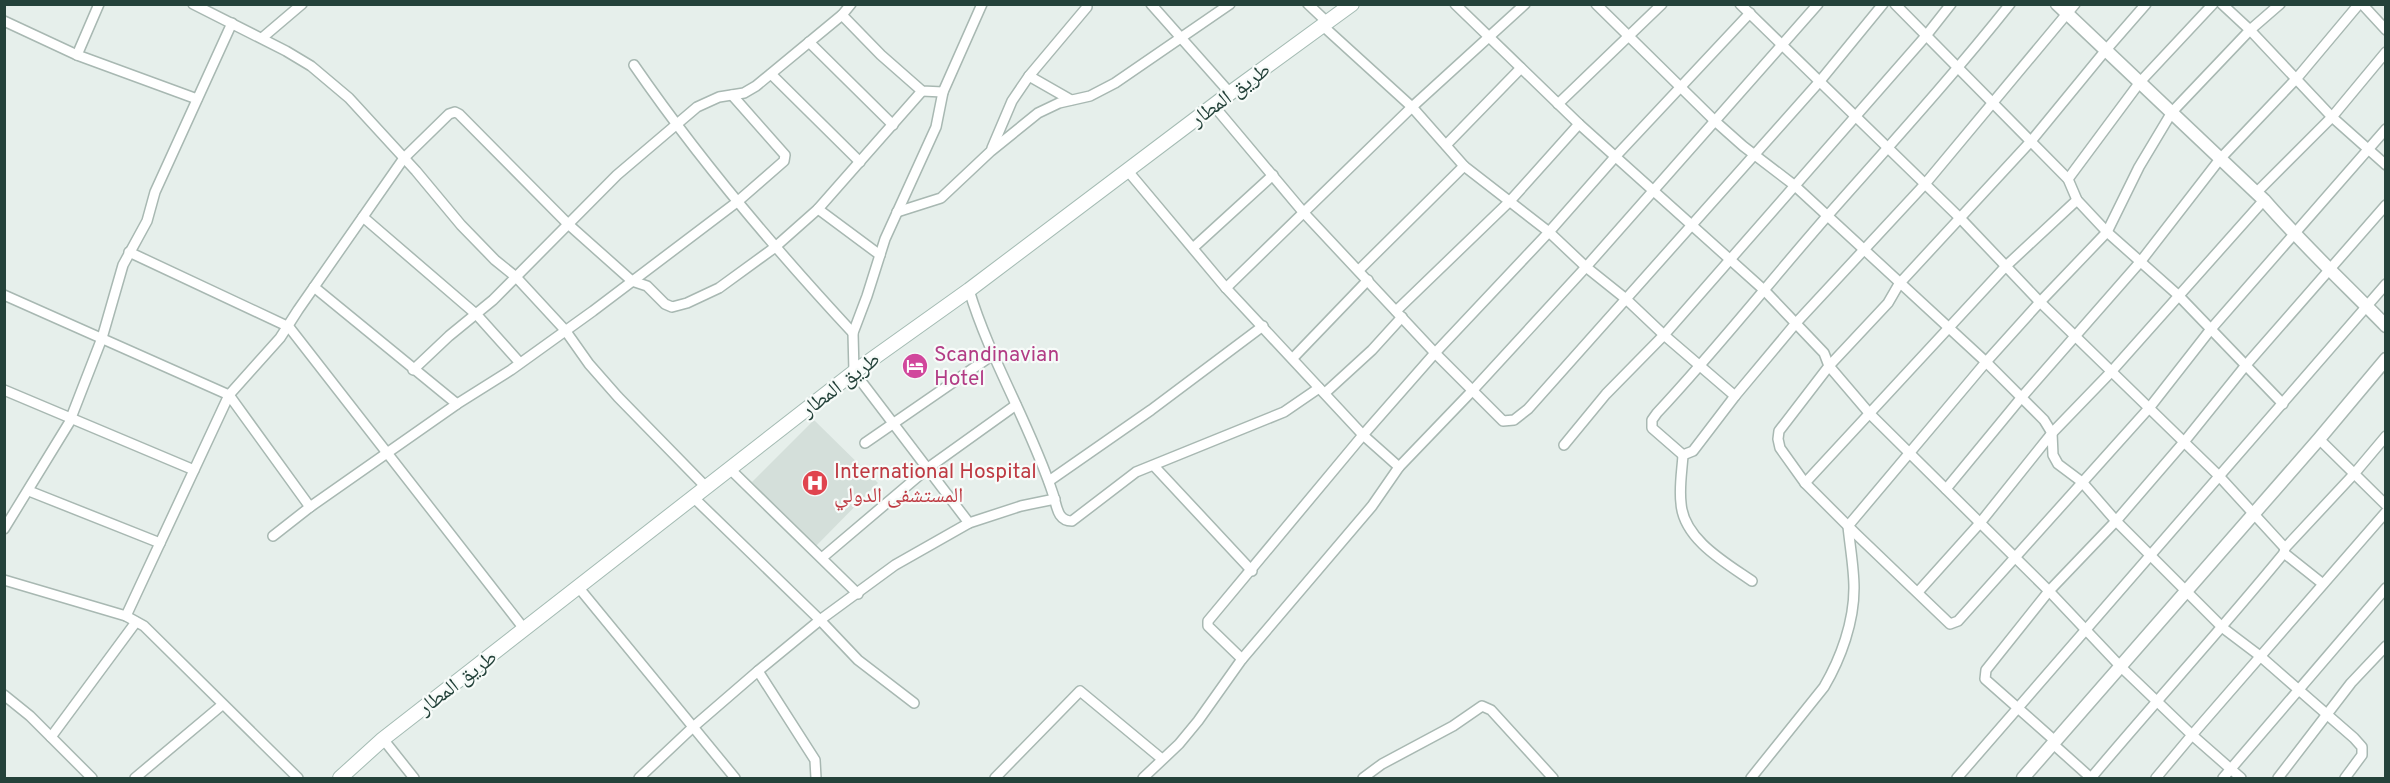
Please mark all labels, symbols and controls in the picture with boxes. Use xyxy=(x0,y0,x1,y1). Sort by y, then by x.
street label: طريق المطار xyxy=(1185,57,1276,134)
place label: Scandinavian Hotel xyxy=(934,342,1059,393)
street label: طريق المطار xyxy=(795,347,886,424)
hotel icon: Scandinavian Hotel xyxy=(900,351,930,381)
place label: International Hospital المستشفى الدولي xyxy=(834,459,1037,511)
hospital icon: International Hospital المستشفى الدولي xyxy=(800,468,830,498)
street label: طريق المطار xyxy=(412,645,503,722)

